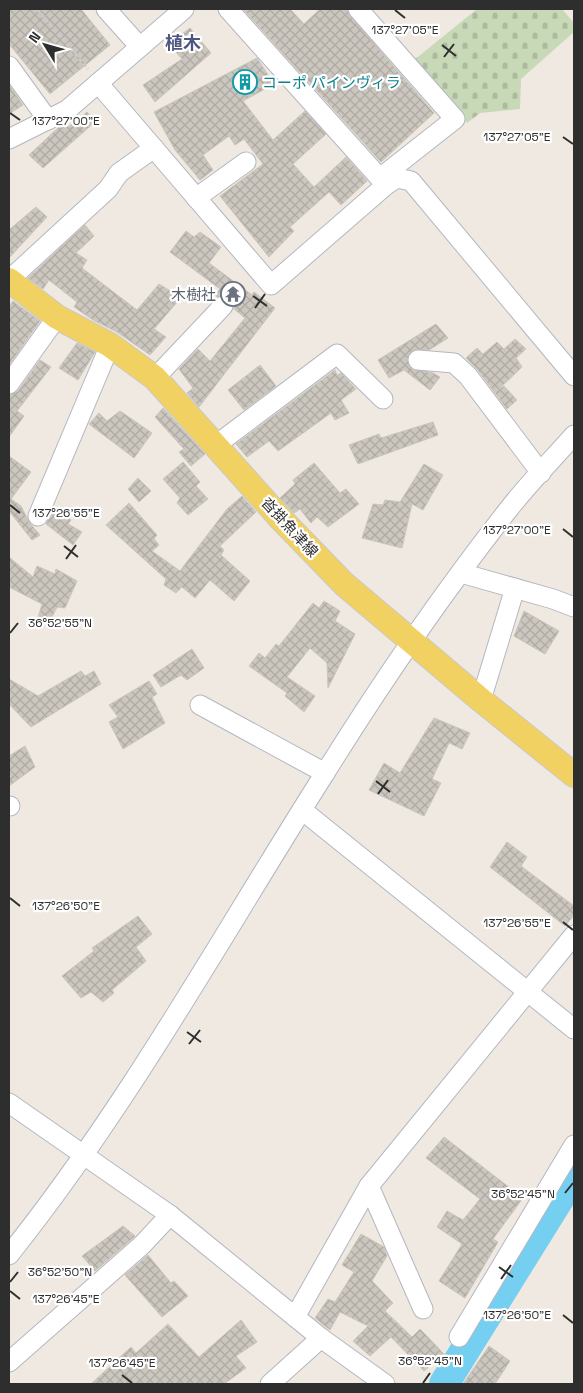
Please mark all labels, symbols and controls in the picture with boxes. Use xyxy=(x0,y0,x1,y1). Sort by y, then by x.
north arrow xyxy=(20,20,70,70)
text: 137°27'05"E xyxy=(371,22,439,38)
text: N xyxy=(25,28,45,46)
district label: 植木 xyxy=(165,31,201,54)
building icon: コーポ パインヴィラ xyxy=(232,69,258,95)
place label: コーポ パインヴィラ xyxy=(262,73,401,92)
text: 137°27'00"E xyxy=(32,113,100,129)
text: 137°27'05"E xyxy=(483,129,551,145)
temple icon: 木樹社 xyxy=(220,281,246,307)
place label: 木樹社 xyxy=(171,285,216,304)
street label: 沓掛魚津線 xyxy=(257,493,323,561)
text: 137°26'55"E xyxy=(32,505,100,521)
text: 137°27'00"E xyxy=(483,522,551,538)
text: 36°52'55"N xyxy=(28,615,92,631)
text: 137°26'50"E xyxy=(32,898,100,914)
text: 137°26'55"E xyxy=(483,915,551,931)
text: 36°52'45"N xyxy=(491,1186,555,1202)
text: 36°52'50"N xyxy=(28,1264,92,1280)
text: 137°26'45"E xyxy=(32,1291,100,1307)
text: 137°26'50"E xyxy=(483,1307,551,1323)
text: 36°52'45"N xyxy=(398,1353,462,1369)
text: 137°26'45"E xyxy=(88,1355,156,1371)

